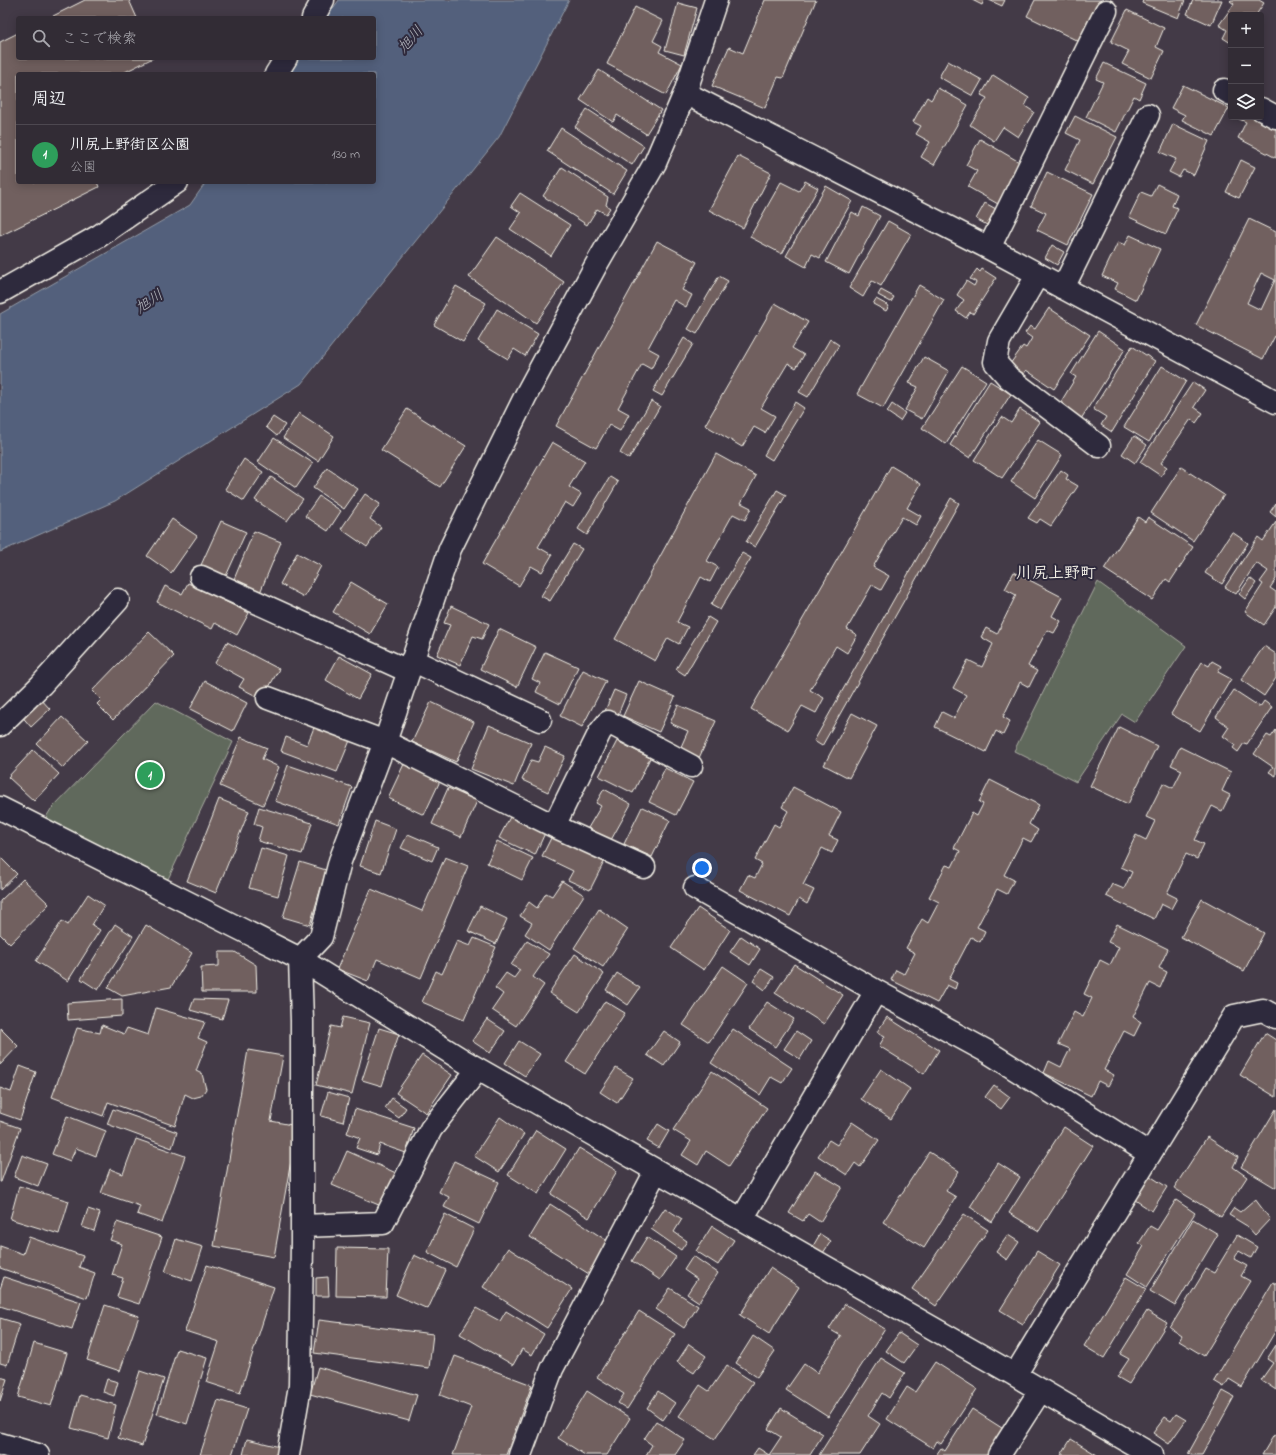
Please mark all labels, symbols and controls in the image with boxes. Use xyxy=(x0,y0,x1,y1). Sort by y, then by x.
map controls xyxy=(1228,12,1264,120)
button: + xyxy=(1228,12,1264,48)
search box xyxy=(16,16,376,60)
water label: 旭川 xyxy=(393,21,429,58)
icon: search xyxy=(30,27,52,49)
text: ここで検索 xyxy=(62,28,137,50)
button: − xyxy=(1228,48,1264,84)
button: layers xyxy=(1228,84,1264,120)
text: 周辺 xyxy=(32,87,66,112)
text: 川尻上野街区公園 xyxy=(70,134,190,156)
text: 1 xyxy=(43,145,47,164)
text: 130 m xyxy=(332,145,360,164)
text: 公園 xyxy=(70,158,96,177)
water label: 旭川 xyxy=(131,284,168,319)
district label: 川尻上野町 xyxy=(1016,562,1096,586)
pin: 1 xyxy=(137,760,163,790)
your location xyxy=(692,858,712,878)

